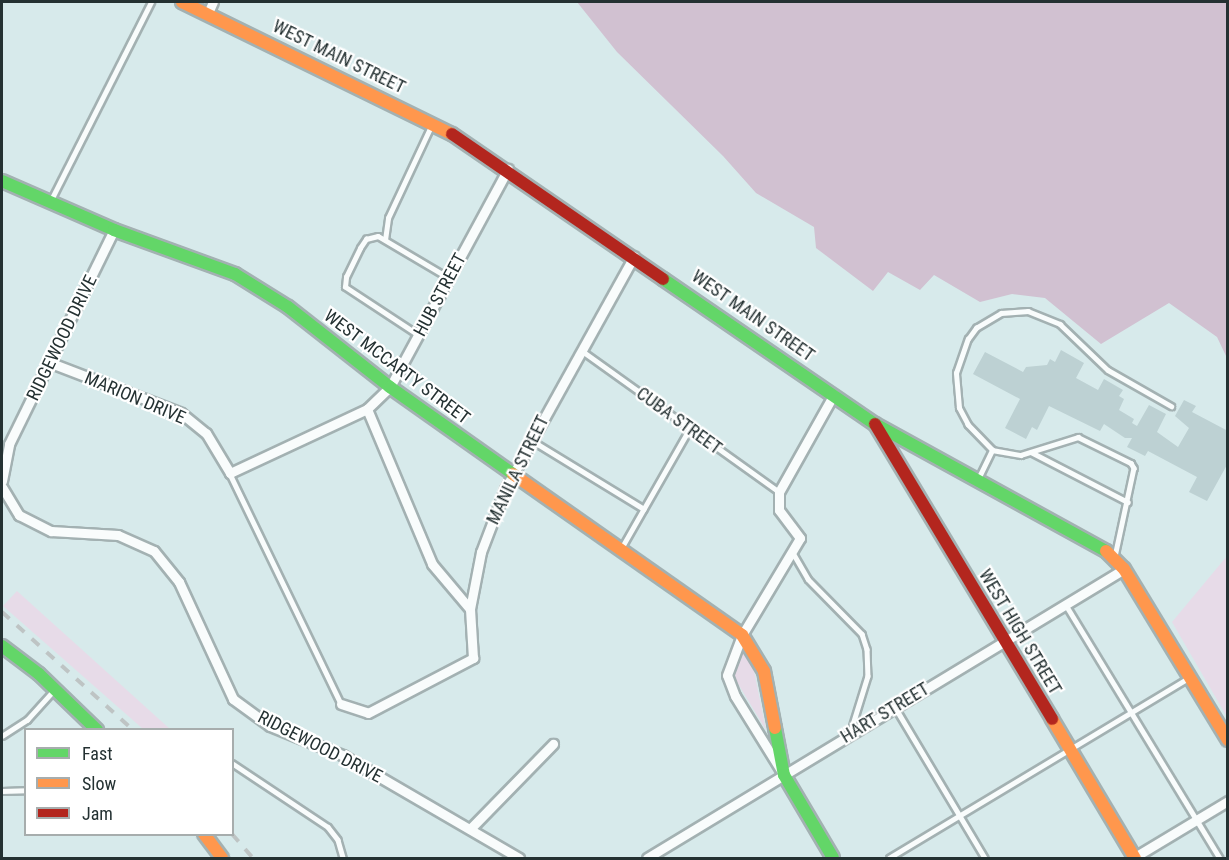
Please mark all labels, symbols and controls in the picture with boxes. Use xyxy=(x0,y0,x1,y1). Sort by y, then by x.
street label: WEST MAIN STREET xyxy=(269,15,409,99)
street label: HUB STREET xyxy=(409,250,471,340)
street label: WEST MAIN STREET xyxy=(687,266,819,366)
street label: RIDGEWOOD DRIVE xyxy=(22,272,102,404)
street label: WEST MCCARTY STREET xyxy=(320,305,474,429)
street label: MARION DRIVE xyxy=(81,367,189,429)
street label: CUBA STREET xyxy=(632,383,726,459)
street label: MANILA STREET xyxy=(482,412,554,528)
street label: WEST HIGH STREET xyxy=(974,565,1066,699)
street label: HART STREET xyxy=(837,678,933,748)
street label: RIDGEWOOD DRIVE xyxy=(254,706,386,788)
legend xyxy=(24,728,234,836)
text: Fast xyxy=(82,743,113,764)
text: Slow xyxy=(82,773,116,794)
text: Jam xyxy=(82,803,113,824)

